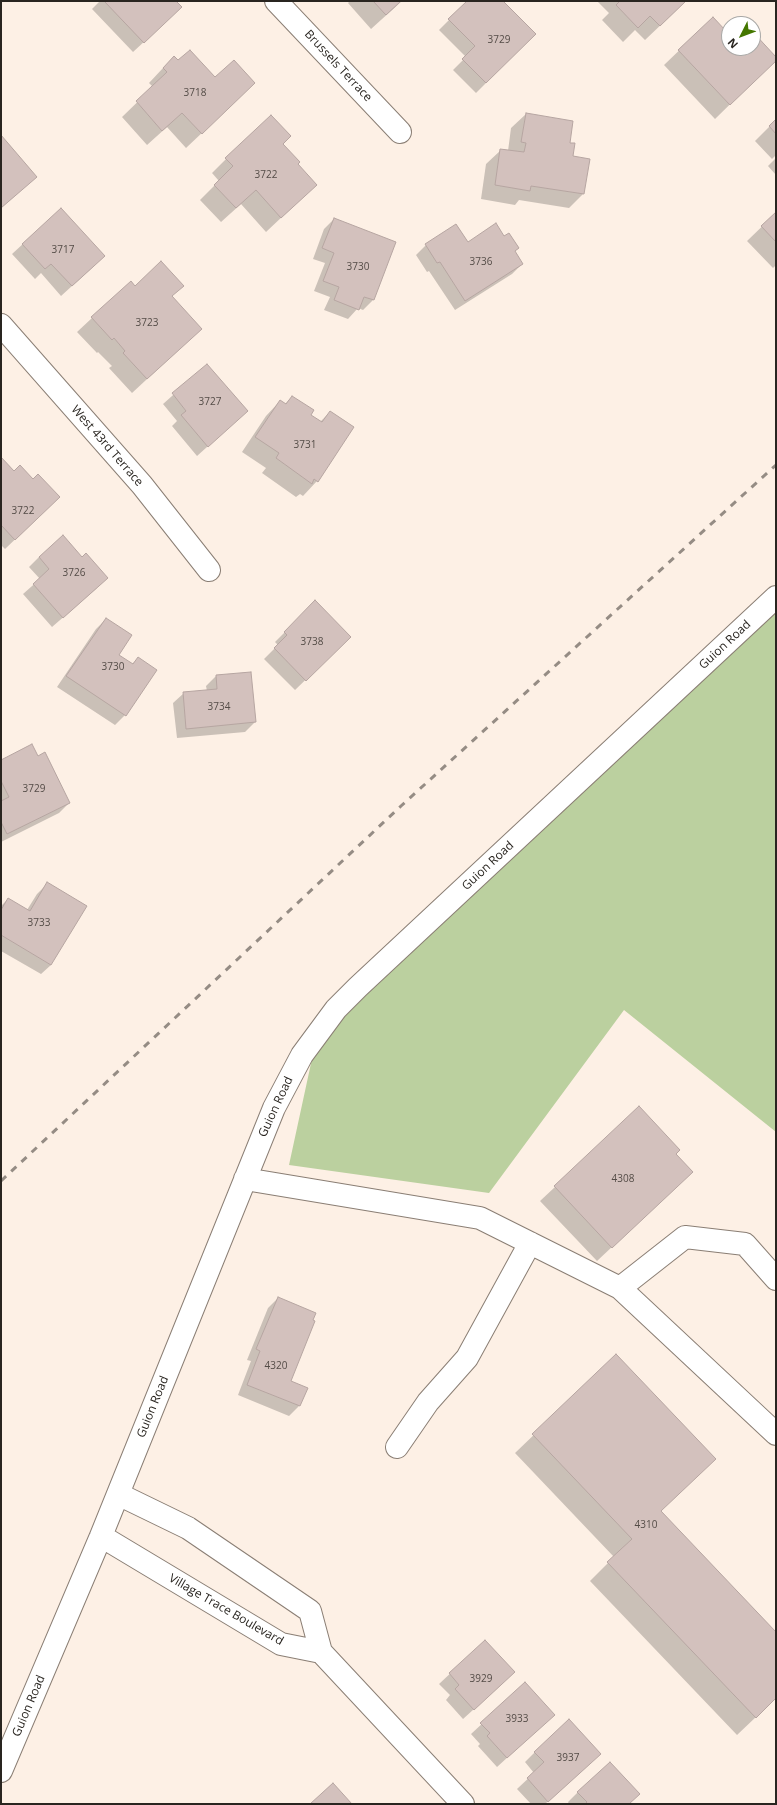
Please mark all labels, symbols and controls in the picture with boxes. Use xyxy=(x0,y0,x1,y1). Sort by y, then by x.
north arrow xyxy=(721,16,761,56)
street label: Brussels Terrace xyxy=(301,27,375,105)
house number: 3729 xyxy=(488,34,510,46)
text: N xyxy=(724,35,741,52)
house number: 3718 xyxy=(184,87,206,99)
house number: 3722 xyxy=(255,169,277,181)
house number: 3717 xyxy=(52,244,74,256)
house number: 3736 xyxy=(470,256,492,268)
house number: 3730 xyxy=(347,261,369,273)
house number: 3723 xyxy=(136,317,158,329)
house number: 3727 xyxy=(199,396,221,408)
street label: West 43rd Terrace xyxy=(68,403,146,489)
house number: 3731 xyxy=(294,439,316,451)
house number: 3722 xyxy=(12,505,34,517)
house number: 3726 xyxy=(63,567,85,579)
street label: Guion Road xyxy=(696,617,754,673)
house number: 3738 xyxy=(301,636,323,648)
house number: 3730 xyxy=(102,661,124,673)
house number: 3734 xyxy=(208,701,230,713)
house number: 3729 xyxy=(23,783,45,795)
street label: Guion Road xyxy=(459,838,517,894)
house number: 3733 xyxy=(28,917,50,929)
street label: Guion Road xyxy=(256,1074,296,1140)
house number: 4308 xyxy=(612,1173,634,1185)
house number: 4320 xyxy=(265,1360,287,1372)
street label: Guion Road xyxy=(134,1374,172,1440)
house number: 4310 xyxy=(635,1519,657,1531)
street label: Village Trace Boulevard xyxy=(166,1571,286,1649)
street label: Guion Road xyxy=(10,1673,48,1739)
house number: 3929 xyxy=(470,1673,492,1685)
house number: 3933 xyxy=(506,1713,528,1725)
house number: 3937 xyxy=(557,1752,579,1764)

